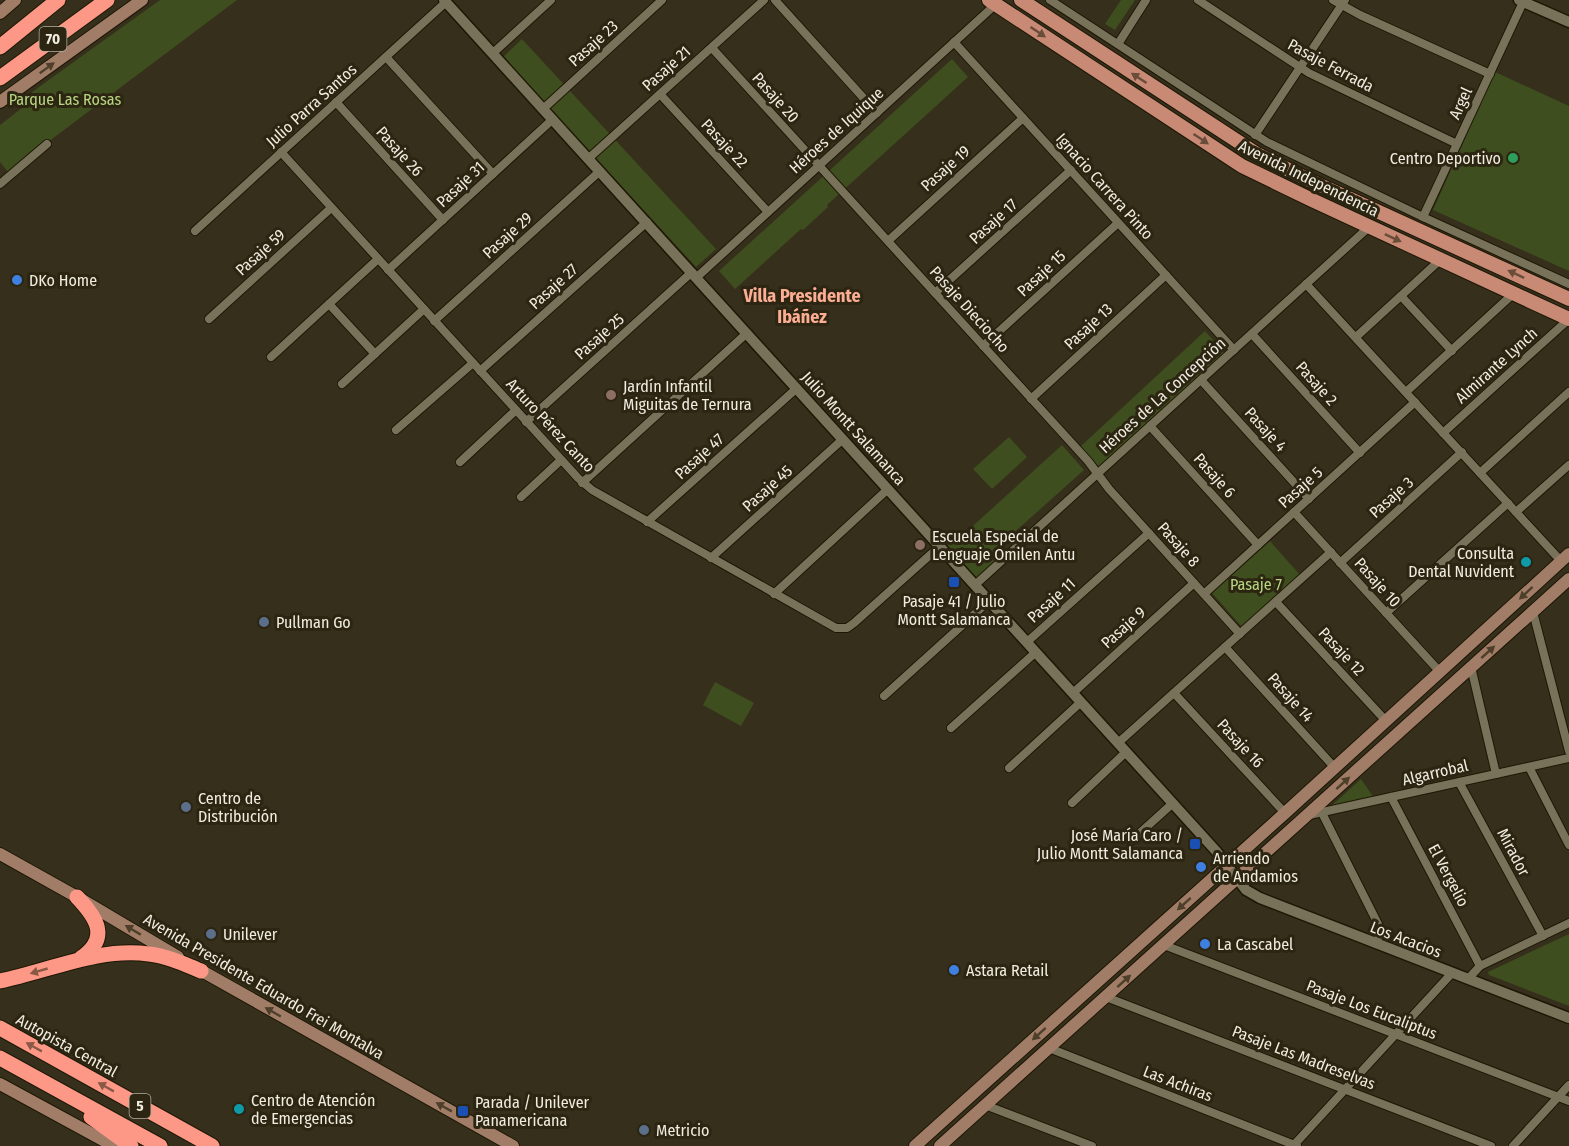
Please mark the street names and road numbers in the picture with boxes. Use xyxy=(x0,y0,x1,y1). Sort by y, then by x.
street label: Pasaje 23 xyxy=(565,16,622,70)
road number: 70 xyxy=(40,27,66,51)
street label: Pasaje Ferrada xyxy=(1285,35,1377,96)
street label: Pasaje 21 xyxy=(638,42,694,95)
street label: Julio Parra Santos xyxy=(262,60,361,151)
street label: Pasaje 20 xyxy=(748,68,803,126)
street label: Héroes de Iquique xyxy=(785,83,887,178)
street label: Argel xyxy=(1445,84,1476,122)
street label: Pasaje 22 xyxy=(697,115,752,172)
street label: Pasaje 26 xyxy=(372,123,427,180)
street label: Ignacio Carrera Pinto xyxy=(1052,129,1157,243)
street label: Avenida Independencia xyxy=(1236,136,1382,221)
street label: Pasaje 19 xyxy=(917,141,974,195)
street label: Pasaje 31 xyxy=(432,157,488,211)
street label: Pasaje 17 xyxy=(965,195,1022,248)
street label: Pasaje 29 xyxy=(479,208,536,263)
street label: Pasaje 59 xyxy=(232,225,289,280)
street label: Pasaje 15 xyxy=(1013,246,1069,300)
street label: Pasaje 27 xyxy=(525,259,582,313)
street label: Pasaje Dieciocho xyxy=(926,262,1013,356)
street label: Pasaje 13 xyxy=(1060,299,1116,353)
street label: Pasaje 25 xyxy=(571,309,628,363)
street label: Almirante Lynch xyxy=(1451,324,1541,407)
street label: Héroes de La Concepción xyxy=(1095,334,1230,457)
street label: Pasaje 2 xyxy=(1292,357,1341,409)
street label: Julio Montt Salamanca xyxy=(798,368,910,489)
street label: Arturo Pérez Canto xyxy=(502,374,599,476)
street label: Pasaje 4 xyxy=(1241,403,1291,456)
street label: Pasaje 47 xyxy=(671,429,728,483)
street label: Pasaje 6 xyxy=(1190,449,1240,502)
street label: Pasaje 45 xyxy=(739,461,796,516)
street label: Pasaje 5 xyxy=(1274,463,1326,512)
street label: Pasaje 3 xyxy=(1365,473,1417,522)
street label: Pasaje 8 xyxy=(1154,518,1204,571)
street label: Pasaje 10 xyxy=(1351,554,1405,611)
street label: Pasaje 11 xyxy=(1024,574,1079,627)
street label: Pasaje 9 xyxy=(1097,602,1150,652)
street label: Pasaje 12 xyxy=(1315,623,1369,679)
street label: Pasaje 14 xyxy=(1264,669,1318,726)
street label: Pasaje 16 xyxy=(1213,715,1268,772)
street label: Algarrobal xyxy=(1400,756,1470,789)
street label: Mirador xyxy=(1493,825,1534,880)
street label: El Vergelio xyxy=(1424,841,1473,910)
street label: Avenida Presidente Eduardo Frei Montalva xyxy=(140,910,387,1063)
street label: Los Acacios xyxy=(1367,917,1444,962)
street label: Pasaje Los Eucaliptus xyxy=(1304,976,1440,1043)
street label: Autopista Central xyxy=(13,1010,121,1081)
street label: Pasaje Las Madreselvas xyxy=(1230,1021,1378,1094)
street label: Las Achiras xyxy=(1140,1062,1215,1105)
road number: 5 xyxy=(130,1094,150,1118)

